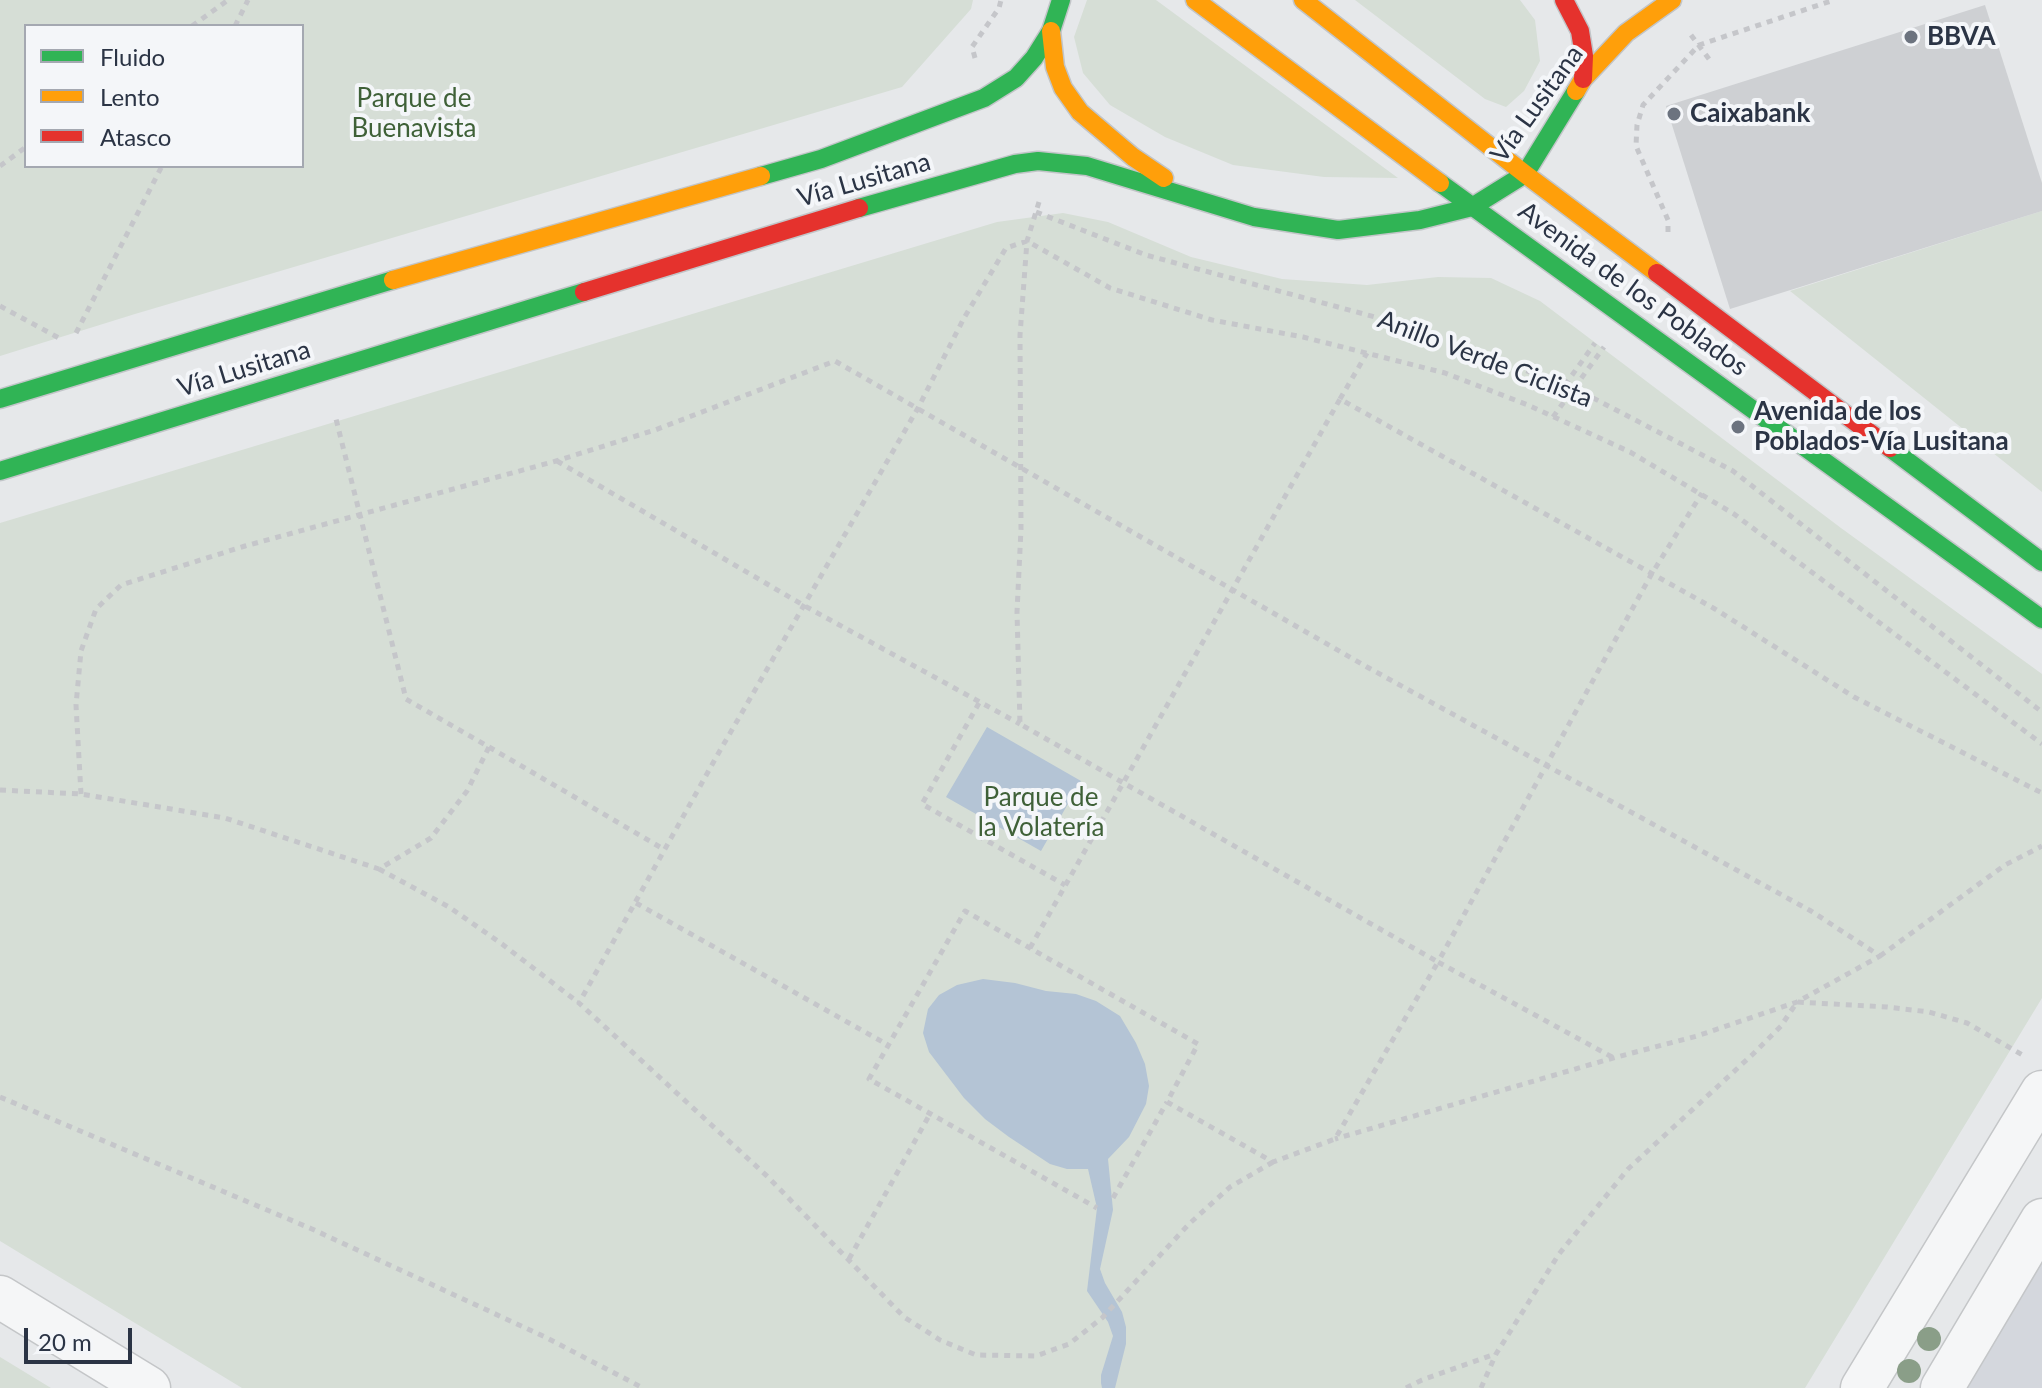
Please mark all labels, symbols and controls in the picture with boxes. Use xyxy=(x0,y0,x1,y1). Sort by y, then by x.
place label: BBVA xyxy=(1927,21,1995,53)
legend xyxy=(24,24,304,168)
marker: BBVA xyxy=(1902,28,1920,46)
street label: Vía Lusitana xyxy=(1484,39,1590,169)
text: Fluido xyxy=(100,42,165,71)
text: Lento xyxy=(100,82,160,111)
park label: Parque de Buenavista xyxy=(351,83,477,144)
place label: Caixabank xyxy=(1690,98,1810,130)
marker: Caixabank xyxy=(1665,105,1683,123)
text: Atasco xyxy=(100,122,171,151)
street label: Vía Lusitana xyxy=(794,146,934,214)
street label: Avenida de los Poblados xyxy=(1512,195,1754,383)
street label: Anillo Verde Ciclista xyxy=(1373,304,1597,414)
street label: Vía Lusitana xyxy=(174,334,314,404)
place label: Avenida de los Poblados-Vía Lusitana xyxy=(1754,396,2009,458)
marker: Avenida de los Poblados-Vía Lusitana xyxy=(1729,418,1747,436)
park label: Parque de la Volatería xyxy=(978,782,1104,844)
scale bar xyxy=(28,1312,136,1362)
text: 20 m xyxy=(38,1327,92,1356)

